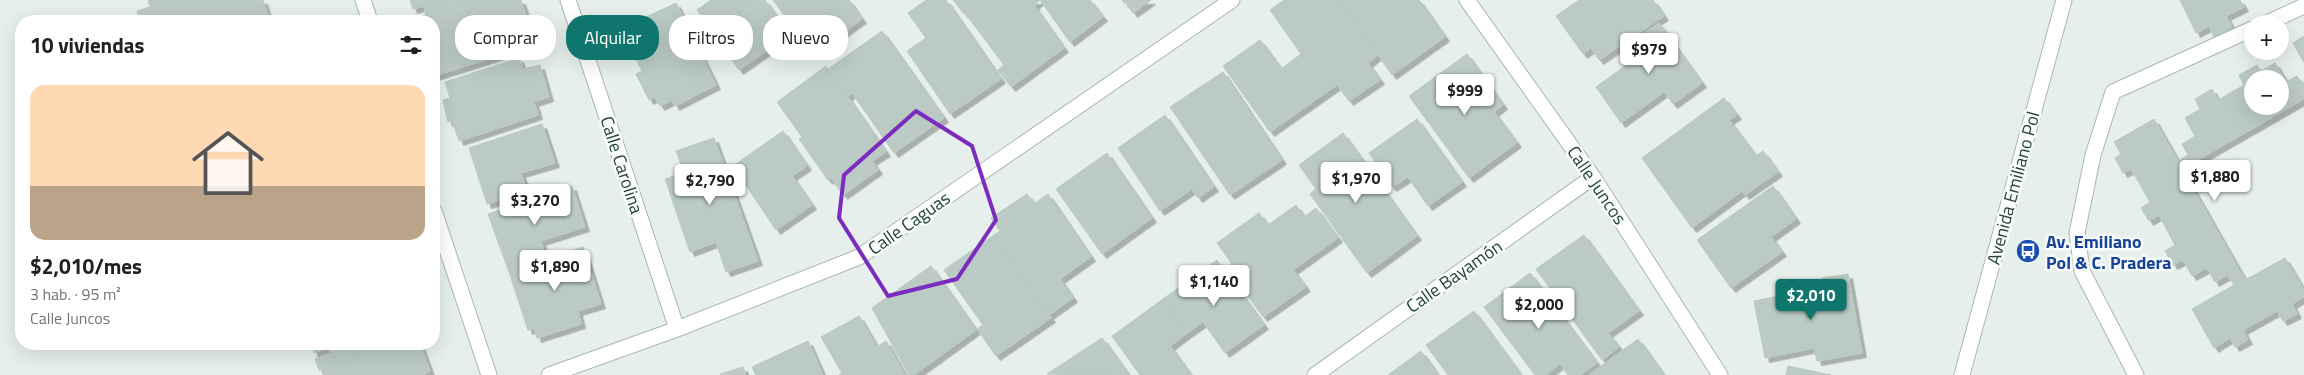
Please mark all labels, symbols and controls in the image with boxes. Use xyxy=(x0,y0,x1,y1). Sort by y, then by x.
chip: Comprar xyxy=(455,15,556,60)
chip: Alquilar xyxy=(566,15,659,60)
chip: Filtros xyxy=(669,15,753,60)
chip: Nuevo xyxy=(763,15,848,60)
map controls xyxy=(2244,15,2289,115)
button: + xyxy=(2244,15,2289,60)
text: 10 viviendas xyxy=(30,29,144,61)
icon: filters xyxy=(397,31,425,59)
pin: $979 xyxy=(1619,32,1679,75)
text: $979 xyxy=(1631,37,1667,61)
button: − xyxy=(2244,70,2289,115)
pin: $999 xyxy=(1435,74,1495,116)
text: $999 xyxy=(1447,78,1483,102)
street label: Avenida Emiliano Pol xyxy=(1980,108,2046,268)
street label: Calle Carolina xyxy=(594,113,650,217)
icon: home xyxy=(183,118,273,208)
street label: Calle Juncos xyxy=(1561,140,1633,230)
pin: $1,880 xyxy=(2174,160,2256,202)
pin: $1,970 xyxy=(1315,162,1397,204)
pin: $2,790 xyxy=(669,164,751,206)
text: $1,880 xyxy=(2190,164,2240,188)
text: $1,970 xyxy=(1331,166,1381,190)
text: $2,790 xyxy=(685,168,735,192)
pin: $3,270 xyxy=(494,184,576,226)
street label: Calle Caguas xyxy=(862,185,956,261)
text: $3,270 xyxy=(510,188,560,212)
place label: Av. Emiliano Pol & C. Pradera xyxy=(2046,228,2171,276)
street label: Calle Bayamón xyxy=(1400,233,1508,319)
bus stop icon: Av. Emiliano Pol & C. Pradera xyxy=(2015,238,2041,264)
text: $2,010/mes xyxy=(30,250,142,282)
pin: $1,890 xyxy=(514,250,596,292)
text: $1,890 xyxy=(530,254,580,278)
pin: $1,140 xyxy=(1173,264,1255,307)
text: $1,140 xyxy=(1189,269,1239,293)
pin: $2,010 xyxy=(1770,278,1852,321)
text: 3 hab. · 95 m² xyxy=(30,282,121,306)
text: $2,010 xyxy=(1786,283,1836,307)
pin: $2,000 xyxy=(1498,288,1580,330)
text: $2,000 xyxy=(1514,292,1564,316)
text: Calle Juncos xyxy=(30,306,110,330)

